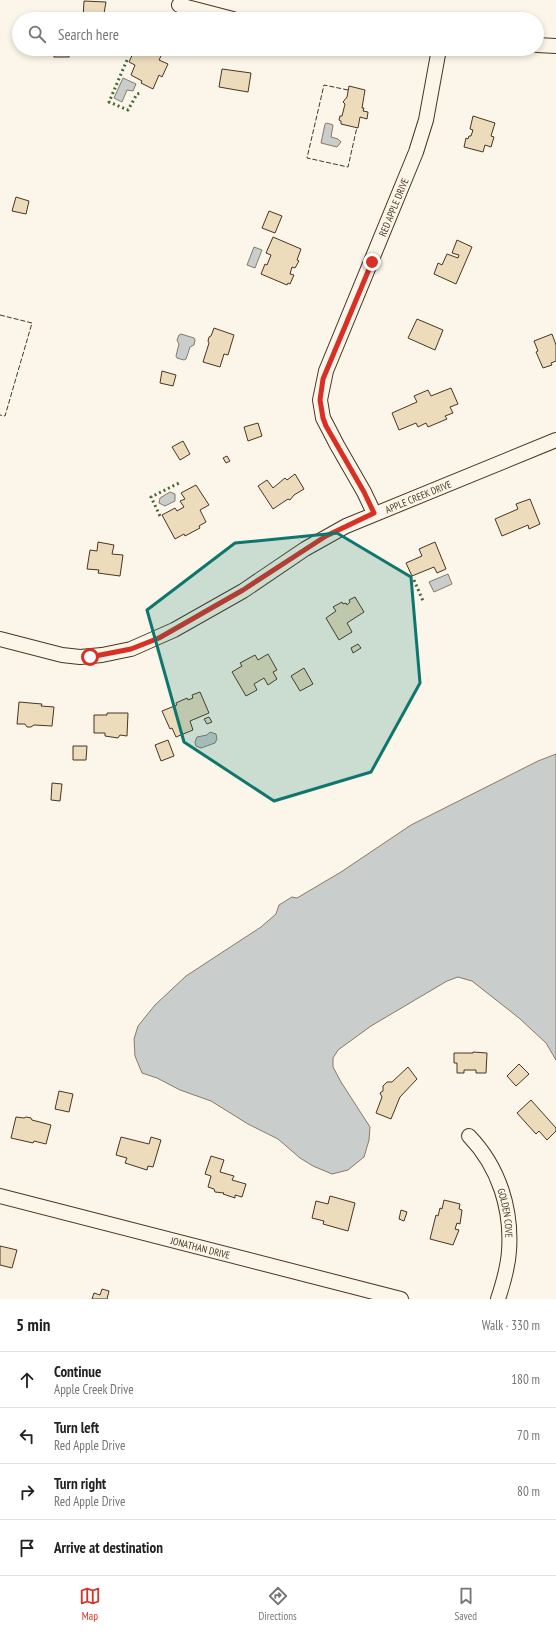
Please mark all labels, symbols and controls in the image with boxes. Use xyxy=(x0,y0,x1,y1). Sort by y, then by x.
search box xyxy=(12,12,544,56)
icon: search xyxy=(26,23,48,45)
text: Search here xyxy=(58,25,119,44)
street label: RED APPLE DRIVE xyxy=(376,176,411,238)
route end xyxy=(363,253,381,271)
street label: APPLE CREEK DRIVE xyxy=(383,477,453,516)
route start xyxy=(81,648,99,666)
street label: GOLDEN COVE xyxy=(495,1186,516,1238)
street label: JONATHAN DRIVE xyxy=(168,1233,232,1261)
text: 5 min xyxy=(16,1314,50,1336)
text: Walk · 330 m xyxy=(482,1317,540,1334)
text: Continue xyxy=(54,1362,101,1381)
icon: ahead xyxy=(16,1369,38,1391)
text: 180 m xyxy=(511,1371,540,1388)
text: Apple Creek Drive xyxy=(54,1381,134,1398)
text: Turn left xyxy=(54,1418,99,1437)
icon: left xyxy=(16,1425,38,1447)
text: 70 m xyxy=(517,1427,540,1444)
text: Red Apple Drive xyxy=(54,1437,125,1454)
text: Turn right xyxy=(54,1474,106,1493)
icon: right xyxy=(16,1481,38,1503)
text: 80 m xyxy=(517,1483,540,1500)
text: Red Apple Drive xyxy=(54,1493,125,1510)
icon: arrive xyxy=(16,1537,38,1559)
text: Arrive at destination xyxy=(54,1538,163,1557)
tab: Map xyxy=(79,1585,101,1623)
tab: Directions xyxy=(259,1585,297,1623)
tab: Saved xyxy=(454,1585,477,1623)

